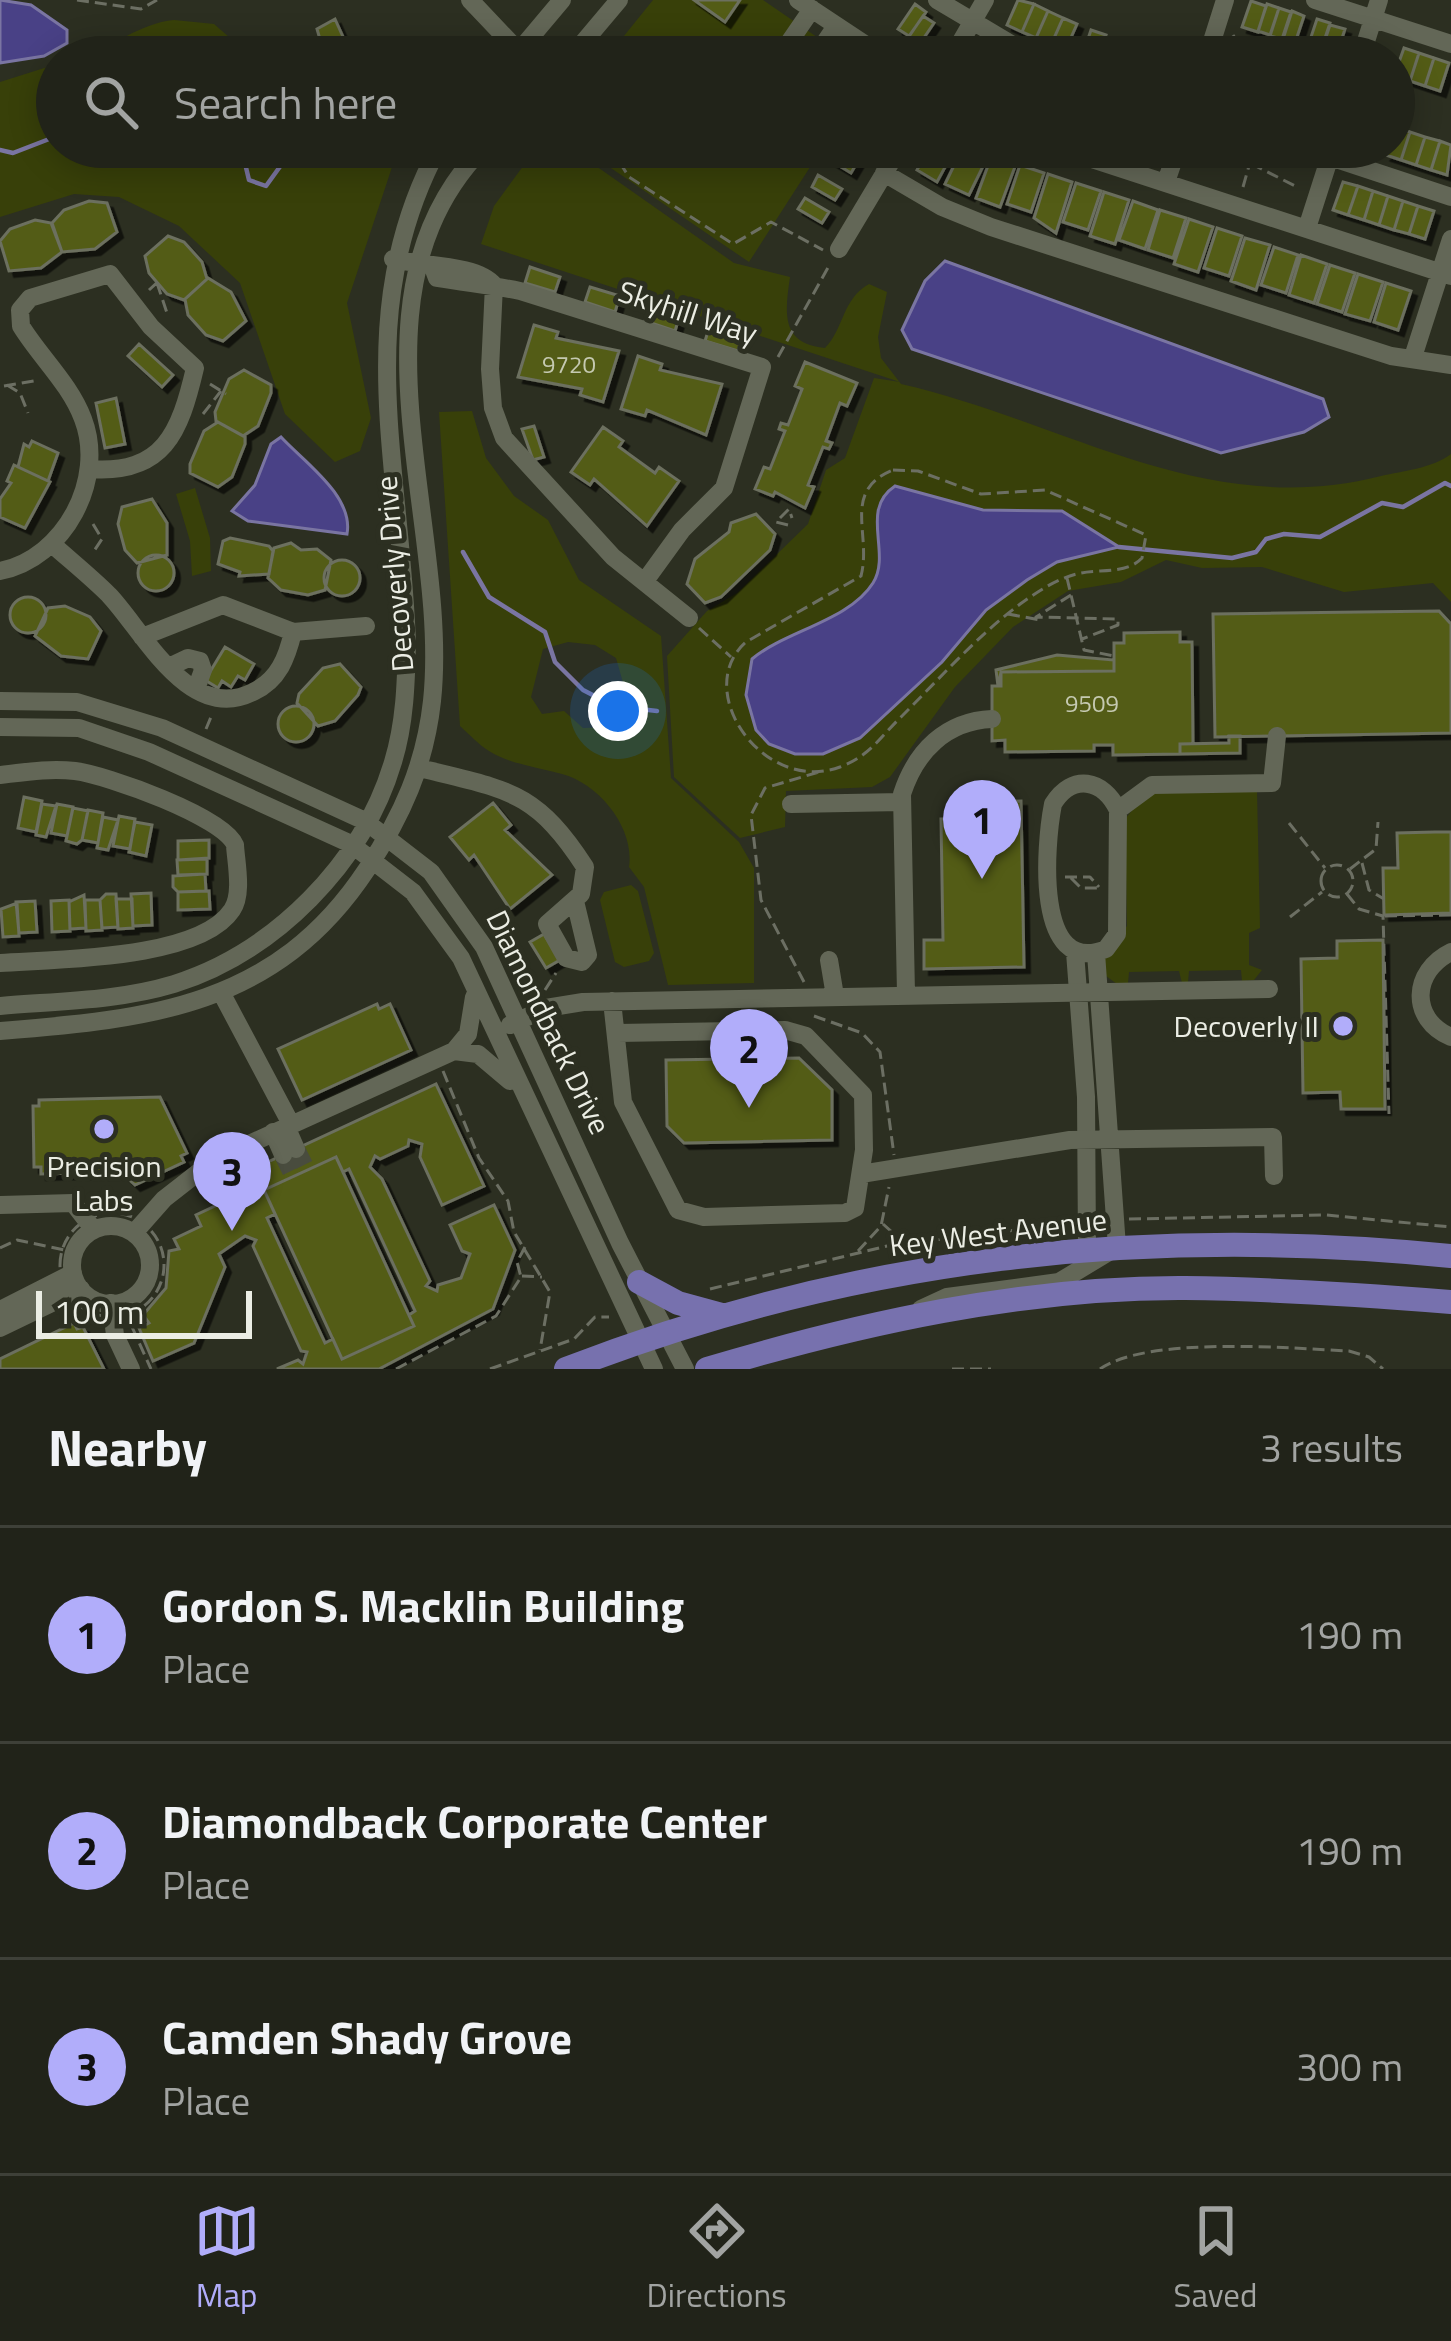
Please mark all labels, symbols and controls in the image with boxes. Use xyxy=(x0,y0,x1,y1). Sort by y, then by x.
search box xyxy=(36,36,1415,168)
text: Search here xyxy=(174,68,397,136)
icon: search xyxy=(78,69,144,135)
street label: Skyhill Way xyxy=(613,268,763,356)
house number: 9720 xyxy=(542,346,596,382)
street label: Decoverly Drive xyxy=(363,474,425,674)
your location xyxy=(588,681,648,741)
house number: 9509 xyxy=(1065,685,1119,721)
pin: 1 xyxy=(943,780,1021,879)
street label: Diamondback Drive xyxy=(475,902,623,1142)
place label: Decoverly II xyxy=(1174,1003,1319,1049)
pin: 2 xyxy=(710,1009,788,1108)
marker: Decoverly II xyxy=(1330,1013,1356,1039)
marker: Precision Labs xyxy=(91,1116,117,1142)
pin: 3 xyxy=(193,1132,271,1231)
place label: Precision Labs xyxy=(46,1143,162,1223)
street label: Key West Avenue xyxy=(887,1196,1109,1268)
scale bar xyxy=(36,1285,252,1338)
text: 100 m xyxy=(54,1287,144,1337)
text: Nearby xyxy=(48,1408,207,1486)
text: 3 results xyxy=(1260,1418,1403,1477)
text: Gordon S. Macklin Building xyxy=(162,1571,684,1639)
text: 1 xyxy=(76,1605,98,1664)
text: 190 m xyxy=(1296,1605,1403,1664)
text: Place xyxy=(162,1639,250,1698)
text: Diamondback Corporate Center xyxy=(162,1787,767,1855)
text: 2 xyxy=(76,1821,98,1880)
text: 190 m xyxy=(1296,1821,1403,1880)
text: Place xyxy=(162,1855,250,1914)
text: Camden Shady Grove xyxy=(162,2003,572,2071)
text: 3 xyxy=(76,2037,98,2096)
text: 300 m xyxy=(1296,2037,1403,2096)
text: Place xyxy=(162,2071,250,2130)
tab: Map xyxy=(194,2198,260,2320)
tab: Directions xyxy=(647,2198,787,2320)
tab: Saved xyxy=(1174,2198,1257,2320)

